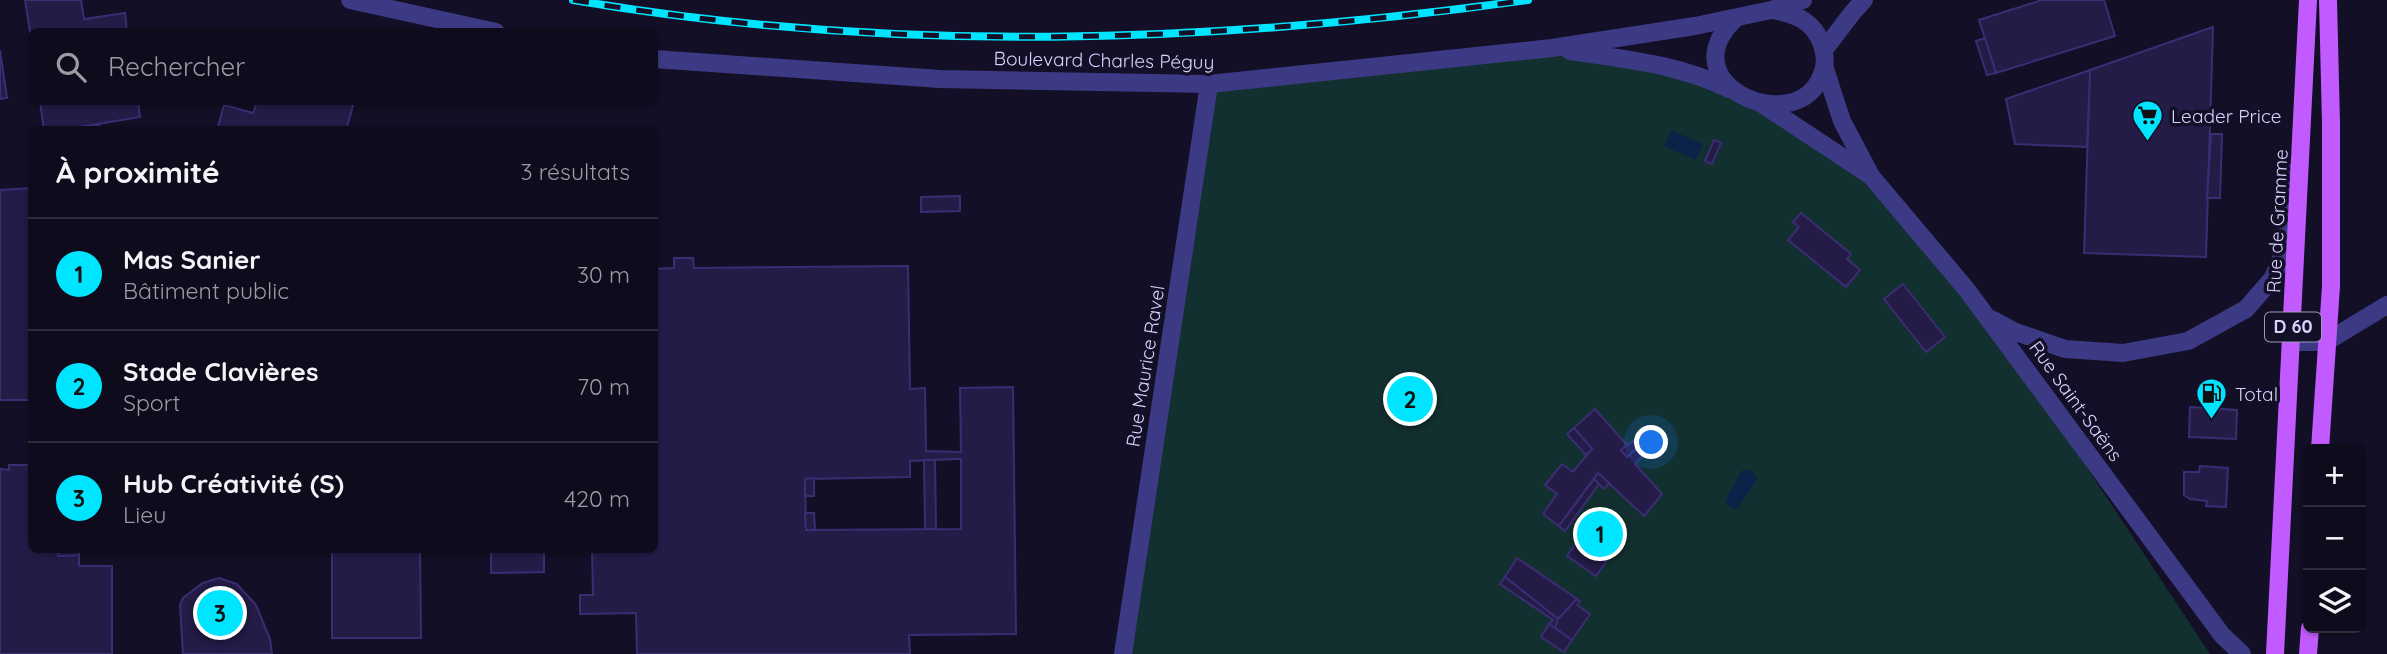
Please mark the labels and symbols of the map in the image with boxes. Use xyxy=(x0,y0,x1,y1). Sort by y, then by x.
street label: Boulevard Charles Péguy xyxy=(993,46,1215,74)
supermarket icon: Leader Price xyxy=(2131,99,2165,143)
place label: Leader Price xyxy=(2171,104,2281,128)
street label: Rue de Gramme xyxy=(2261,149,2293,293)
street label: Rue Maurice Ravel xyxy=(1120,283,1170,449)
road number: D 60 xyxy=(2265,312,2321,342)
street label: Rue Saint-Saëns xyxy=(2024,336,2128,466)
pin: 2 xyxy=(1387,373,1433,425)
fuel station icon: Total xyxy=(2195,377,2229,421)
place label: Total xyxy=(2235,382,2278,406)
your location xyxy=(1634,425,1668,459)
pin: 1 xyxy=(1577,508,1623,560)
pin: 3 xyxy=(197,587,243,639)

